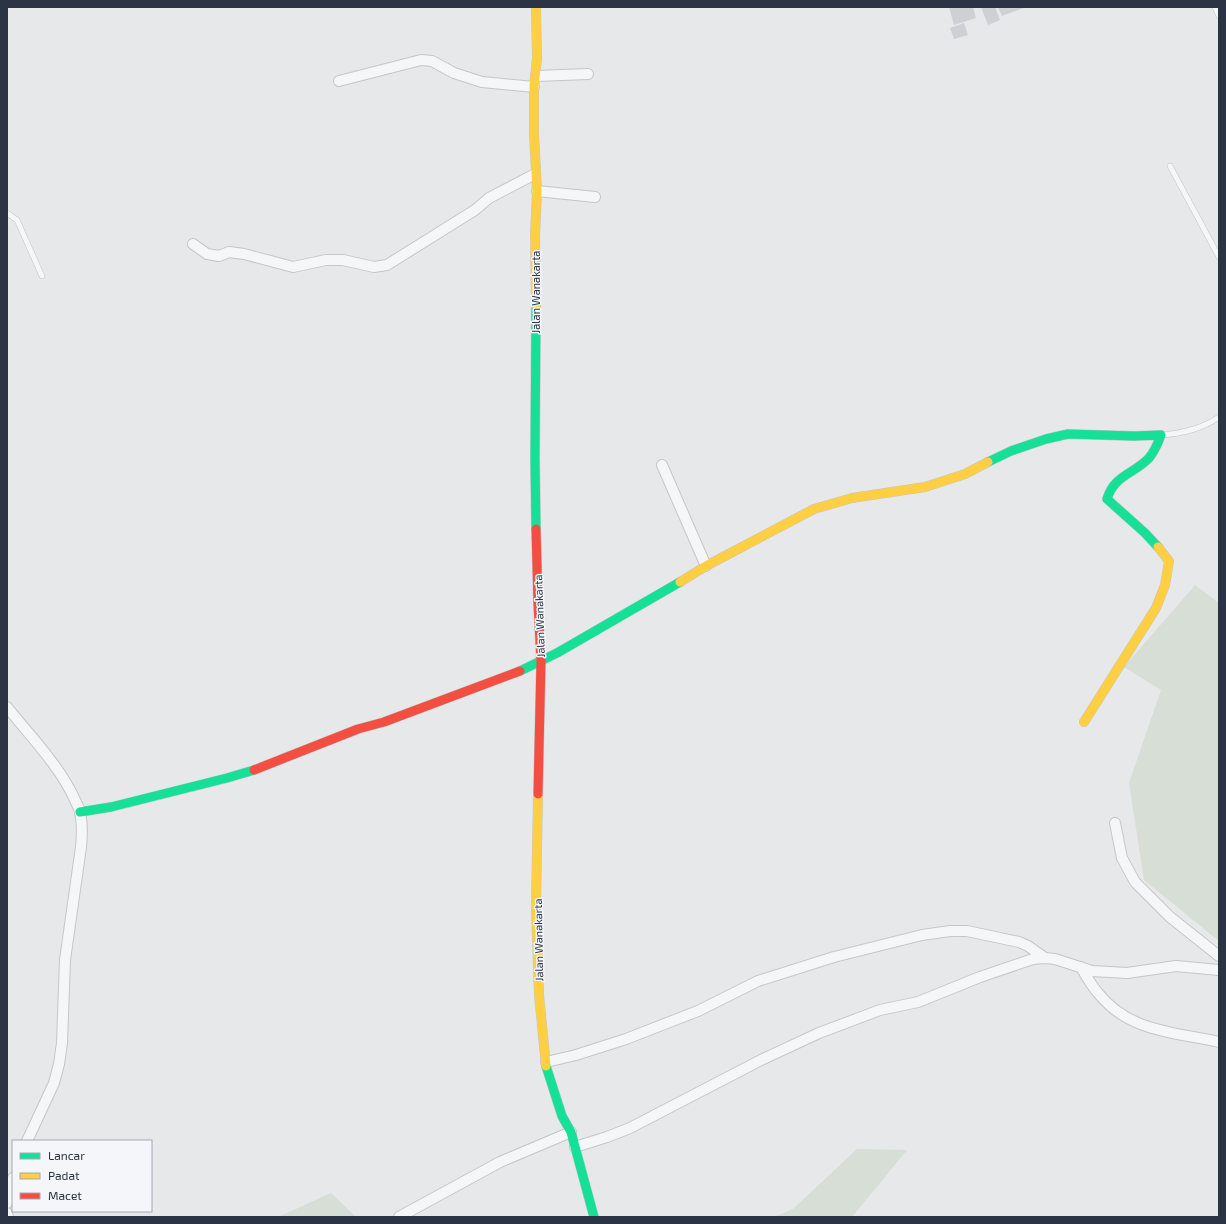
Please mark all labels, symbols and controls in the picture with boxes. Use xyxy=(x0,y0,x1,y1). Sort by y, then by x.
street label: Jalan Wanakarta xyxy=(529,251,542,333)
street label: Jalan Wanakarta xyxy=(531,574,547,658)
street label: Jalan Wanakarta xyxy=(531,898,545,982)
legend xyxy=(12,1140,152,1212)
text: Lancar xyxy=(48,1148,85,1162)
text: Padat xyxy=(48,1168,80,1182)
text: Macet xyxy=(48,1188,82,1202)

